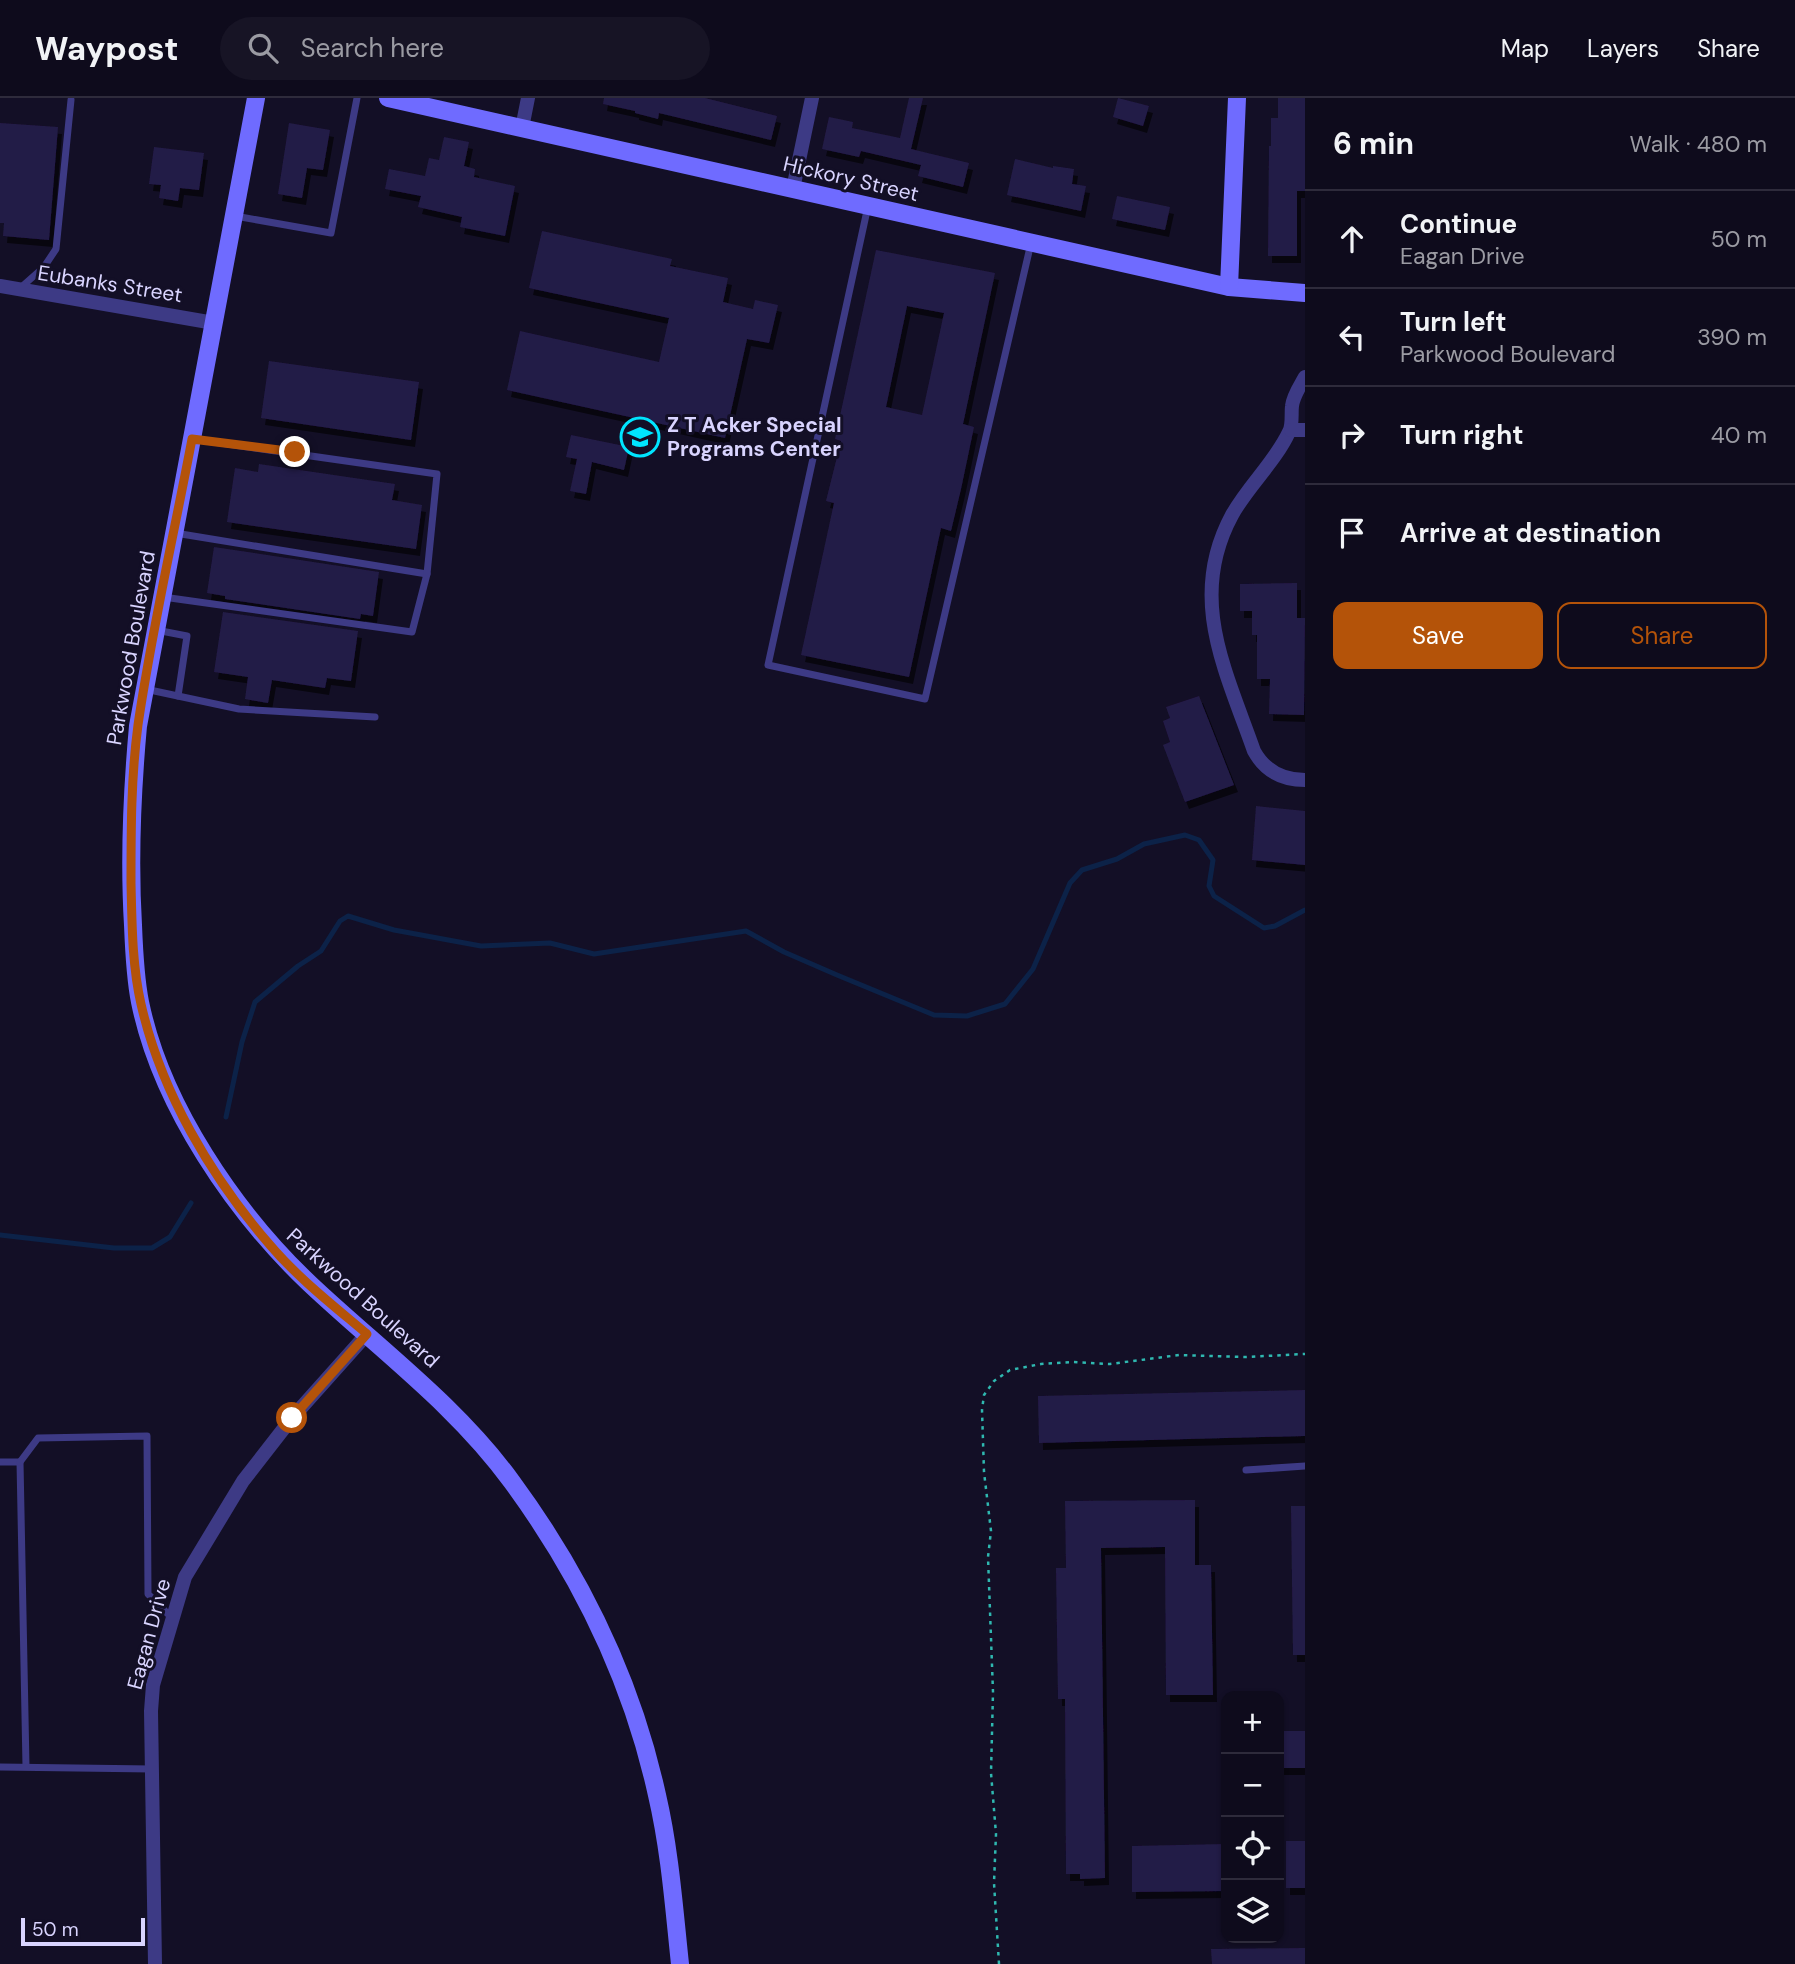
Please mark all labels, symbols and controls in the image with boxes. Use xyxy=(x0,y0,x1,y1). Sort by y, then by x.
search box xyxy=(220,17,710,80)
text: Waypost xyxy=(35,27,178,70)
icon: search xyxy=(244,29,282,67)
text: Search here xyxy=(300,31,444,65)
text: Map xyxy=(1501,33,1549,64)
text: Layers xyxy=(1587,33,1659,64)
text: Share xyxy=(1697,33,1760,64)
text: 6 min xyxy=(1333,124,1414,163)
text: Walk · 480 m xyxy=(1630,129,1767,159)
street label: Hickory Street xyxy=(781,150,921,208)
text: Continue xyxy=(1400,207,1517,241)
icon: ahead xyxy=(1333,220,1371,258)
text: 50 m xyxy=(1711,224,1767,254)
text: Eagan Drive xyxy=(1400,241,1525,271)
street label: Eubanks Street xyxy=(36,259,184,309)
text: Turn left xyxy=(1400,305,1507,339)
icon: left xyxy=(1333,318,1371,356)
text: 390 m xyxy=(1697,322,1767,352)
text: Parkwood Boulevard xyxy=(1400,339,1615,369)
place label: Z T Acker Special Programs Center xyxy=(667,411,842,463)
school or university icon: Z T Acker Special Programs Center xyxy=(619,416,661,458)
icon: right xyxy=(1333,416,1371,454)
text: Turn right xyxy=(1400,418,1524,452)
text: 40 m xyxy=(1711,420,1767,450)
route end xyxy=(279,436,310,467)
icon: arrive xyxy=(1333,514,1371,552)
text: Arrive at destination xyxy=(1400,516,1661,550)
street label: Parkwood Boulevard xyxy=(100,549,162,747)
button: Save xyxy=(1333,602,1543,669)
button: Share xyxy=(1557,602,1767,669)
street label: Parkwood Boulevard xyxy=(281,1222,445,1374)
route start xyxy=(276,1402,307,1433)
street label: Eagan Drive xyxy=(121,1575,177,1693)
map controls xyxy=(1221,1691,1284,1943)
button: + xyxy=(1221,1691,1284,1754)
button: − xyxy=(1221,1754,1284,1817)
button: locate xyxy=(1221,1817,1284,1880)
button: layers xyxy=(1221,1880,1284,1943)
scale bar xyxy=(21,1915,145,1947)
text: 50 m xyxy=(32,1917,79,1942)

